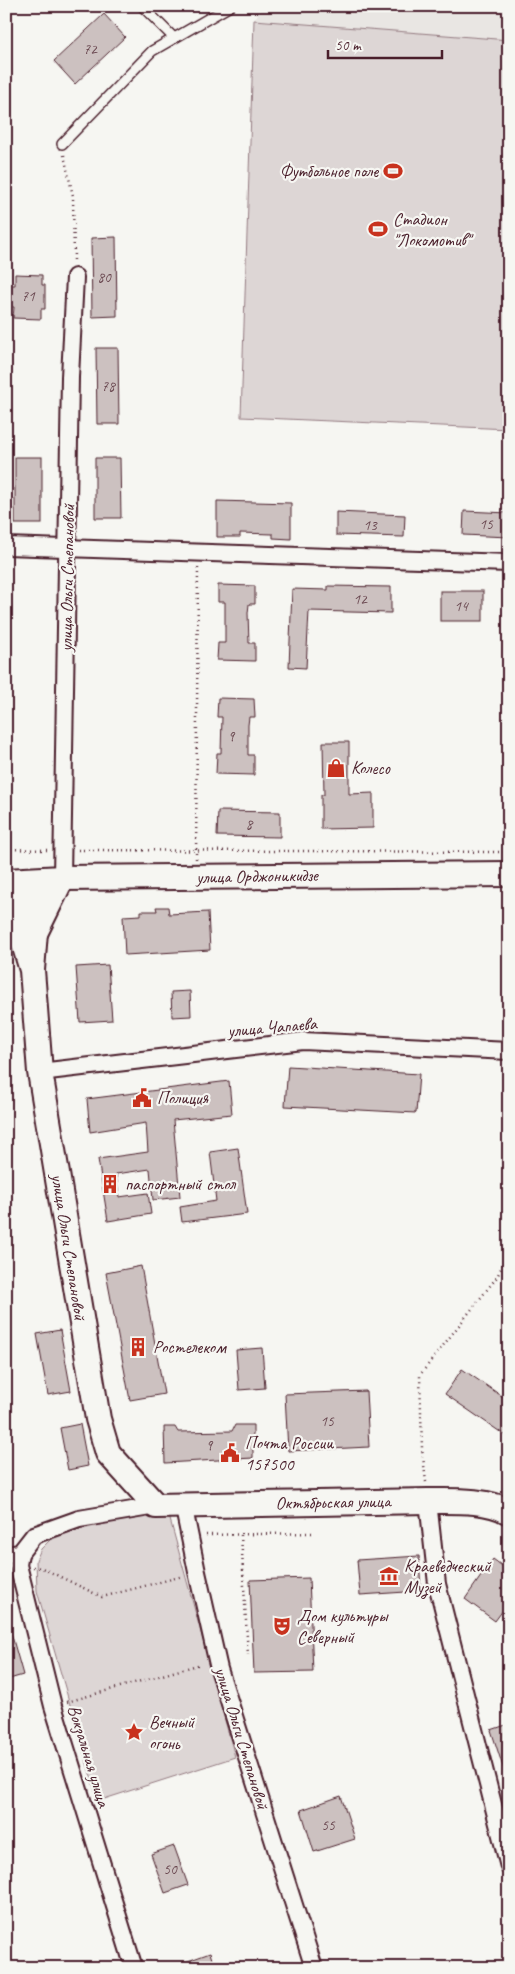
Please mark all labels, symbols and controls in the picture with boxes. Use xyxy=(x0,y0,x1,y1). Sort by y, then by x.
scale bar xyxy=(328,28,441,60)
text: 50 m xyxy=(335,36,362,55)
house number: 72 xyxy=(83,40,98,59)
place label: Футбольное поле xyxy=(280,160,379,182)
sports icon: Футбольное поле xyxy=(382,160,404,182)
place label: Стадион "Локомотив" xyxy=(393,208,474,251)
sports icon: Стадион "Локомотив" xyxy=(367,218,389,240)
house number: 80 xyxy=(97,268,112,287)
house number: 71 xyxy=(21,287,36,306)
house number: 78 xyxy=(101,377,116,396)
street label: улица Ольги Степановой xyxy=(55,503,79,653)
house number: 15 xyxy=(479,515,494,534)
house number: 13 xyxy=(363,516,378,535)
house number: 12 xyxy=(353,590,368,609)
house number: 14 xyxy=(454,597,469,616)
house number: 9 xyxy=(228,727,236,746)
shop icon: Колесо xyxy=(325,757,347,779)
place label: Колесо xyxy=(351,757,392,779)
house number: 8 xyxy=(246,815,254,834)
street label: улица Орджоникидзе xyxy=(195,864,319,888)
street label: улица Чапаева xyxy=(226,1012,319,1042)
public building icon: Полиция xyxy=(131,1087,153,1109)
place label: Полиция xyxy=(157,1087,209,1109)
street label: улица Ольги Степановой xyxy=(46,1171,92,1323)
building icon: паспортный стол xyxy=(99,1173,121,1195)
place label: паспортный стол xyxy=(125,1173,236,1195)
building icon: Ростелеком xyxy=(127,1336,149,1358)
place label: Ростелеком xyxy=(153,1336,227,1358)
house number: 15 xyxy=(320,1412,335,1431)
place label: Почта России 157500 xyxy=(245,1432,334,1475)
house number: 9 xyxy=(206,1436,214,1455)
public building icon: Почта России 157500 xyxy=(219,1442,241,1464)
street label: Октябрьская улица xyxy=(275,1490,392,1514)
place label: Краеведческий Музей xyxy=(404,1555,492,1599)
museum icon: Краеведческий Музей xyxy=(378,1565,400,1587)
place label: Дом культуры Северный xyxy=(297,1605,389,1648)
theatre icon: Дом культуры Северный xyxy=(271,1615,293,1637)
street label: улица Ольги Степановой xyxy=(210,1663,275,1813)
street label: Вокзальная улица xyxy=(62,1702,115,1811)
place label: Вечный огонь xyxy=(149,1711,196,1754)
place icon: Вечный огонь xyxy=(123,1721,145,1743)
house number: 55 xyxy=(321,1816,336,1835)
house number: 50 xyxy=(163,1860,178,1879)

